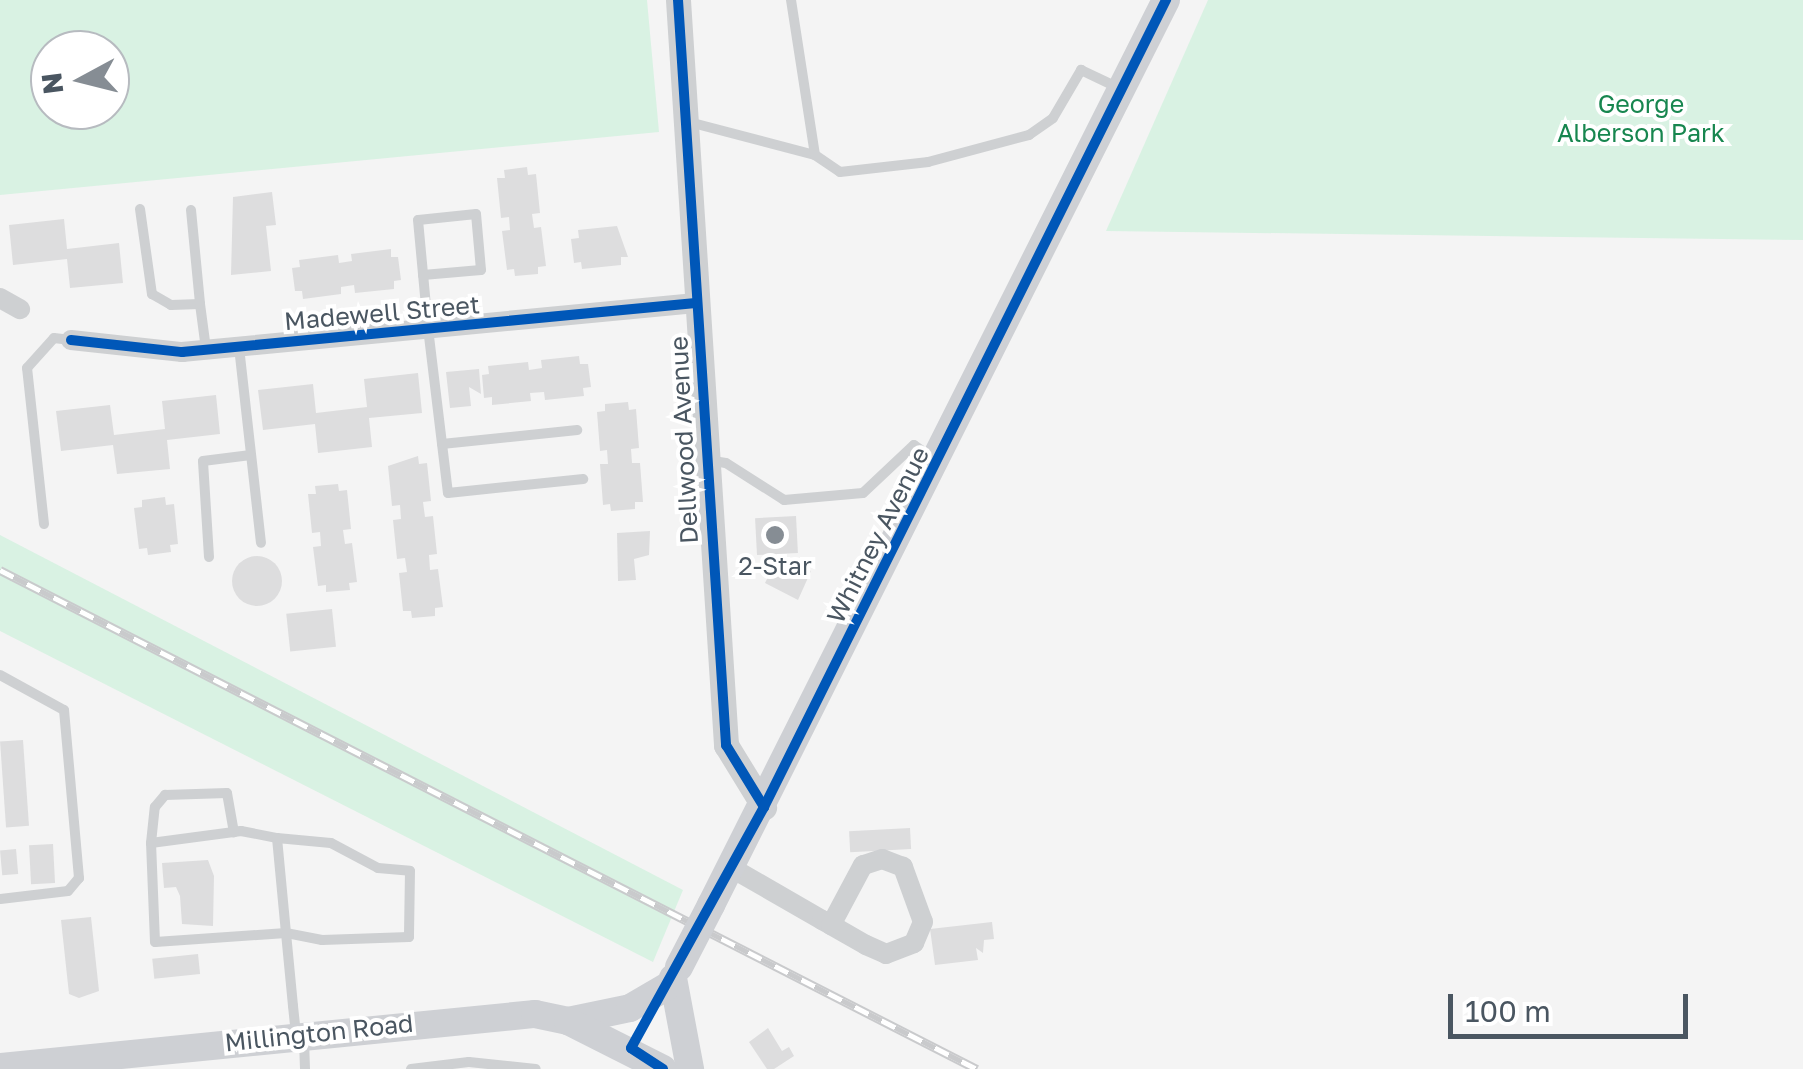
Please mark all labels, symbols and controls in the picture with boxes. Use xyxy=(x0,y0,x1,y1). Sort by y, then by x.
north arrow xyxy=(30,30,130,130)
text: N xyxy=(34,71,69,96)
park label: George Alberson Park xyxy=(1557,90,1725,149)
street label: Madewell Street xyxy=(283,290,481,336)
street label: Dellwood Avenue xyxy=(664,336,704,544)
street label: Whitney Avenue xyxy=(821,442,935,628)
marker: 2-Star xyxy=(764,524,786,546)
place label: 2-Star xyxy=(738,551,812,581)
scale bar xyxy=(1453,974,1693,1036)
text: 100 m xyxy=(1465,993,1551,1029)
street label: Millington Road xyxy=(223,1008,415,1058)

